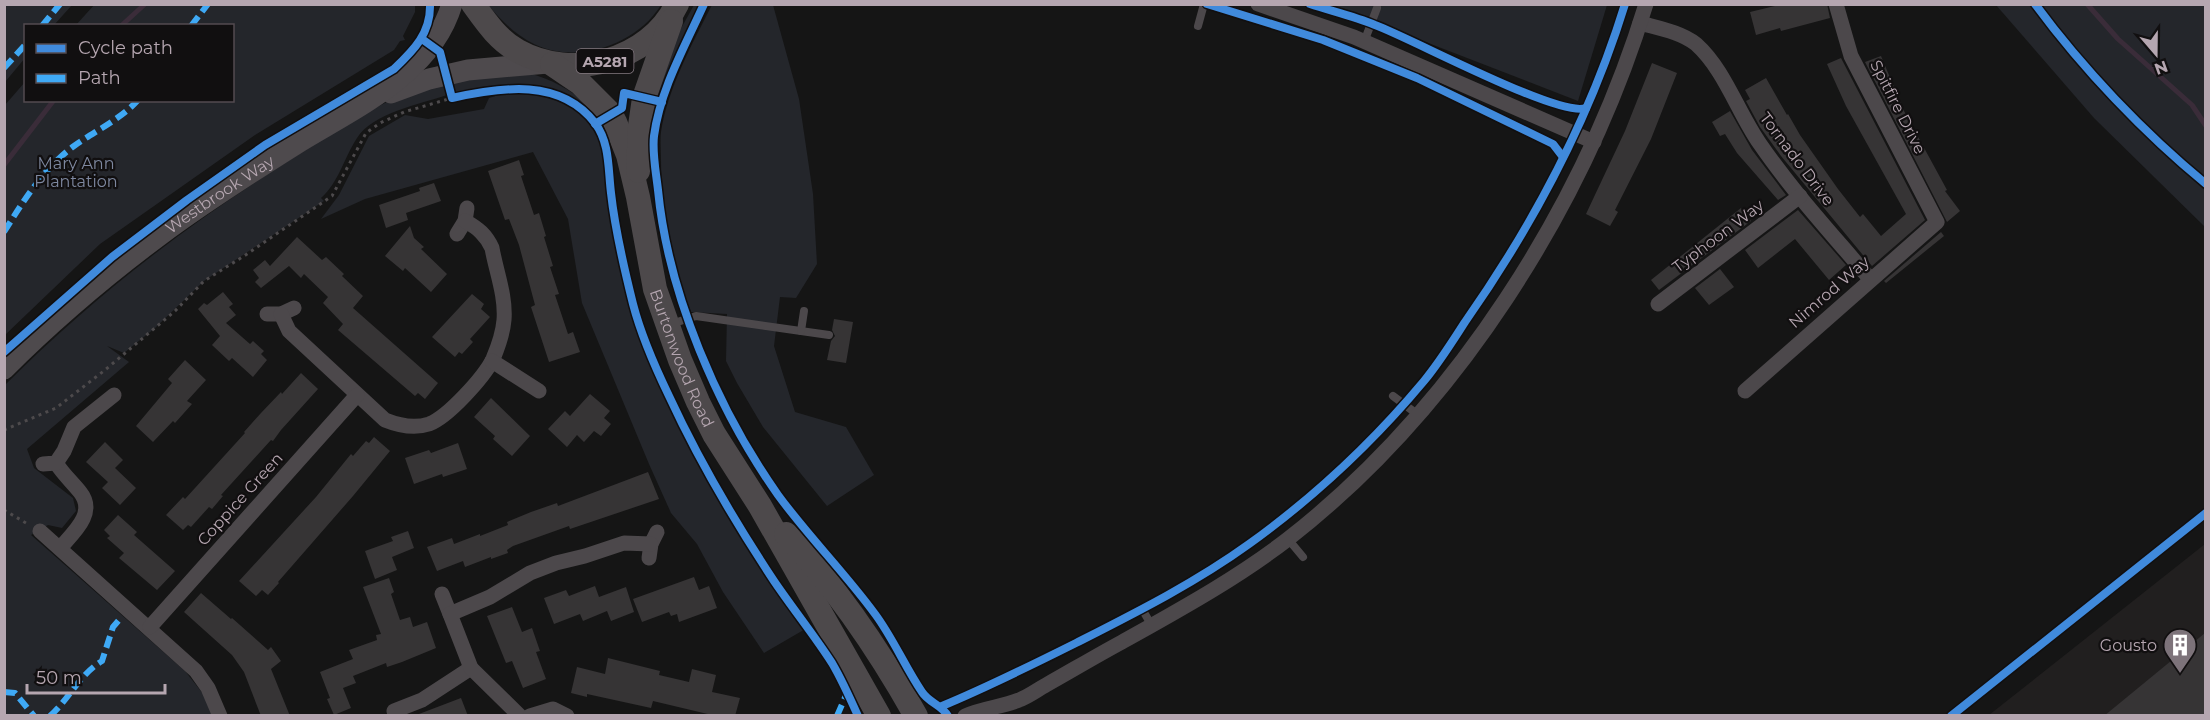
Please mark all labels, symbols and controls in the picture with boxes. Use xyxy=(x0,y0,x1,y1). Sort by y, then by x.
legend xyxy=(24,24,234,102)
north arrow xyxy=(2126,24,2186,84)
text: Cycle path xyxy=(78,37,173,59)
road number: A5281 xyxy=(576,49,634,73)
text: N xyxy=(2152,56,2170,79)
street label: Spitfire Drive xyxy=(1866,57,1930,157)
text: Path xyxy=(78,67,121,89)
street label: Tornado Drive xyxy=(1756,109,1838,209)
street label: Westbrook Way xyxy=(162,151,278,237)
park label: Mary Ann Plantation xyxy=(34,154,118,191)
street label: Typhoon Way xyxy=(1669,195,1768,276)
street label: Nimrod Way xyxy=(1785,252,1873,332)
street label: Burtonwood Road xyxy=(646,286,719,430)
street label: Coppice Green xyxy=(193,449,287,549)
building icon: Gousto xyxy=(2162,627,2198,674)
place label: Gousto xyxy=(2100,636,2157,655)
scale bar xyxy=(27,657,165,695)
text: 50 m xyxy=(36,667,82,689)

